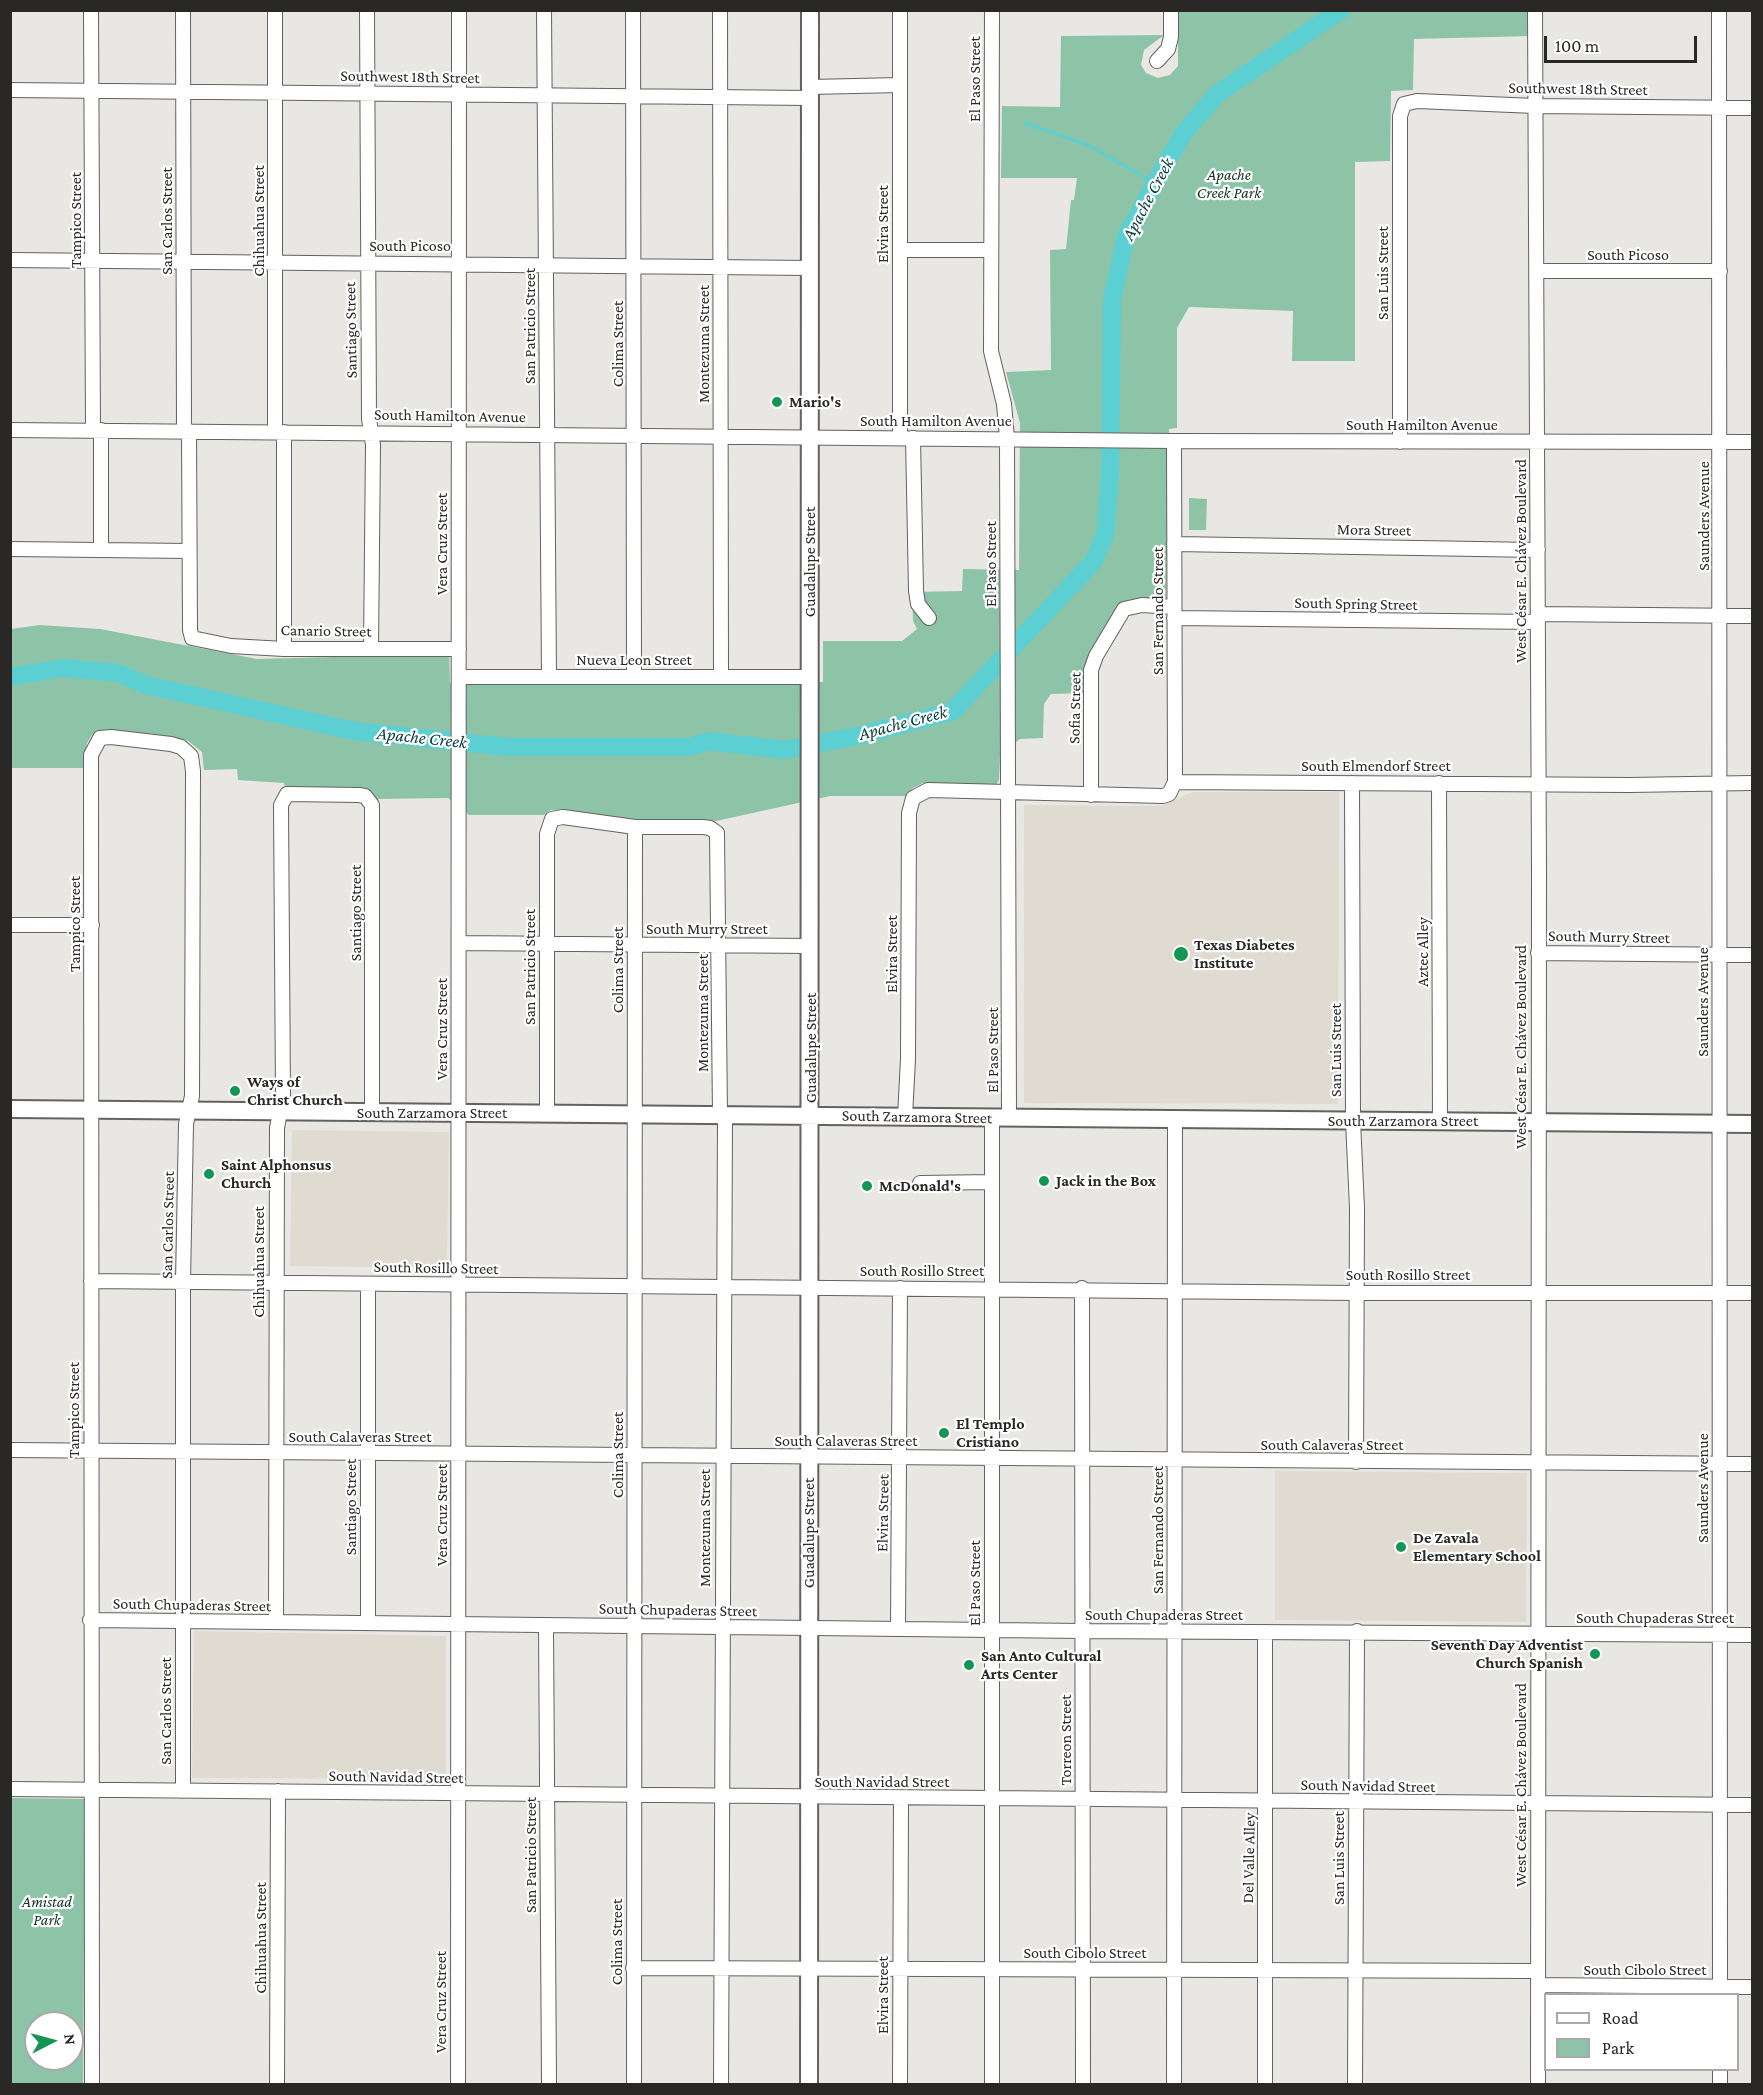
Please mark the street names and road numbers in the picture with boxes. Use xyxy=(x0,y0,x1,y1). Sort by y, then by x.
street label: El Paso Street xyxy=(965,36,985,122)
street label: Southwest 18th Street xyxy=(340,66,480,88)
street label: Southwest 18th Street xyxy=(1508,78,1648,100)
street label: Chihuahua Street xyxy=(249,165,269,277)
street label: San Carlos Street xyxy=(157,167,177,275)
street label: Tampico Street xyxy=(66,172,86,268)
street label: Elvira Street xyxy=(873,185,893,263)
street label: San Luis Street xyxy=(1373,226,1393,320)
street label: South Picoso xyxy=(369,236,451,256)
street label: South Picoso xyxy=(1587,245,1669,265)
street label: San Patricio Street xyxy=(520,268,540,384)
street label: Santiago Street xyxy=(341,282,361,378)
street label: Montezuma Street xyxy=(694,285,714,403)
street label: Colima Street xyxy=(608,301,628,387)
street label: South Hamilton Avenue xyxy=(374,405,526,427)
street label: South Hamilton Avenue xyxy=(860,411,1012,431)
street label: South Hamilton Avenue xyxy=(1346,415,1498,435)
street label: West César E. Chávez Boulevard xyxy=(1511,459,1531,663)
street label: Saunders Avenue xyxy=(1694,461,1714,571)
street label: Vera Cruz Street xyxy=(432,493,452,595)
street label: Guadalupe Street xyxy=(800,507,820,617)
street label: Mora Street xyxy=(1337,520,1411,540)
street label: El Paso Street xyxy=(981,521,1001,607)
street label: San Fernando Street xyxy=(1148,547,1168,675)
street label: South Spring Street xyxy=(1294,593,1418,615)
street label: Canario Street xyxy=(280,621,372,641)
street label: Nueva Leon Street xyxy=(576,650,692,670)
street label: Sofia Street xyxy=(1065,672,1085,744)
street label: South Elmendorf Street xyxy=(1301,756,1451,776)
street label: Santiago Street xyxy=(346,865,366,961)
street label: Tampico Street xyxy=(65,876,85,972)
street label: San Patricio Street xyxy=(520,909,540,1025)
street label: Elvira Street xyxy=(882,915,902,993)
street label: Aztec Alley xyxy=(1413,917,1433,987)
street label: South Murry Street xyxy=(646,919,768,939)
street label: South Murry Street xyxy=(1548,926,1670,948)
street label: Colima Street xyxy=(608,927,628,1013)
street label: West César E. Chávez Boulevard xyxy=(1511,945,1531,1149)
street label: Saunders Avenue xyxy=(1693,947,1713,1057)
street label: Montezuma Street xyxy=(693,954,713,1072)
street label: Vera Cruz Street xyxy=(432,978,452,1080)
street label: Guadalupe Street xyxy=(801,993,821,1103)
street label: San Luis Street xyxy=(1326,1003,1346,1097)
street label: El Paso Street xyxy=(983,1007,1003,1093)
street label: South Zarzamora Street xyxy=(357,1103,507,1123)
street label: South Zarzamora Street xyxy=(842,1106,992,1128)
street label: South Zarzamora Street xyxy=(1328,1111,1478,1131)
street label: San Carlos Street xyxy=(157,1171,179,1279)
street label: Chihuahua Street xyxy=(249,1206,269,1318)
street label: South Rosillo Street xyxy=(373,1257,499,1279)
street label: South Rosillo Street xyxy=(860,1261,984,1281)
street label: South Rosillo Street xyxy=(1346,1265,1470,1285)
street label: Tampico Street xyxy=(64,1362,84,1458)
street label: Colima Street xyxy=(608,1412,628,1498)
street label: South Calaveras Street xyxy=(289,1427,431,1447)
street label: South Calaveras Street xyxy=(775,1431,917,1451)
street label: Saunders Avenue xyxy=(1693,1433,1713,1543)
street label: South Calaveras Street xyxy=(1261,1435,1403,1455)
street label: Santiago Street xyxy=(341,1459,361,1555)
street label: Vera Cruz Street xyxy=(432,1464,452,1566)
street label: San Fernando Street xyxy=(1148,1466,1168,1594)
street label: Montezuma Street xyxy=(695,1469,715,1587)
street label: Elvira Street xyxy=(873,1474,893,1552)
street label: Guadalupe Street xyxy=(799,1478,819,1588)
street label: El Paso Street xyxy=(965,1540,985,1626)
street label: South Chupaderas Street xyxy=(113,1594,271,1616)
street label: South Chupaderas Street xyxy=(599,1599,757,1621)
street label: South Chupaderas Street xyxy=(1085,1605,1243,1625)
street label: South Chupaderas Street xyxy=(1576,1608,1734,1628)
street label: San Carlos Street xyxy=(156,1657,176,1765)
street label: West César E. Chávez Boulevard xyxy=(1511,1683,1531,1887)
street label: Torreon Street xyxy=(1056,1694,1076,1786)
street label: South Navidad Street xyxy=(328,1766,464,1788)
street label: South Navidad Street xyxy=(815,1772,949,1792)
street label: South Navidad Street xyxy=(1300,1775,1436,1797)
street label: San Patricio Street xyxy=(521,1797,541,1913)
street label: San Luis Street xyxy=(1329,1811,1349,1905)
street label: Del Valle Alley xyxy=(1239,1812,1259,1904)
street label: Chihuahua Street xyxy=(251,1882,271,1994)
street label: Colima Street xyxy=(607,1899,627,1985)
street label: South Cibolo Street xyxy=(1023,1943,1147,1963)
street label: Vera Cruz Street xyxy=(431,1951,451,2053)
street label: Elvira Street xyxy=(873,1956,893,2034)
street label: South Cibolo Street xyxy=(1583,1960,1707,1980)

